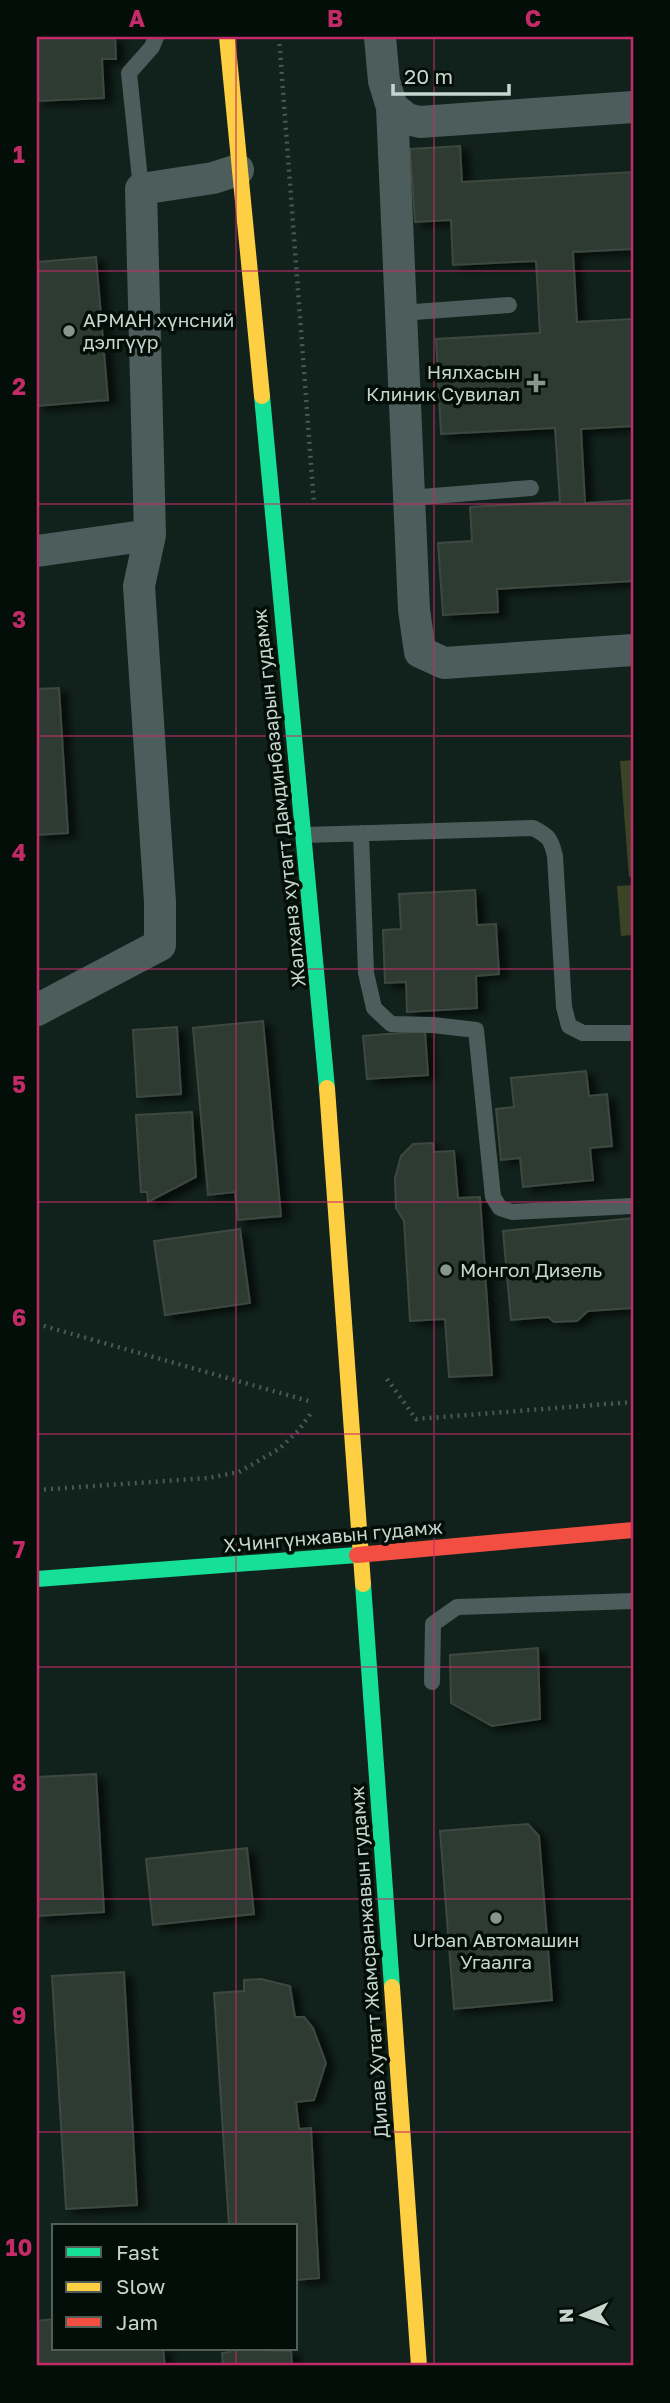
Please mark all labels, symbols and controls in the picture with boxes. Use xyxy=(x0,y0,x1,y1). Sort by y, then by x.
text: A xyxy=(129,4,146,32)
text: B xyxy=(327,4,343,32)
text: C xyxy=(525,4,541,32)
scale bar xyxy=(393,52,509,96)
text: 20 m xyxy=(404,63,453,89)
text: 1 xyxy=(13,140,25,168)
place label: АРМАН хүнсний дэлгүүр xyxy=(83,308,234,353)
marker: АРМАН хүнсний дэлгүүр xyxy=(61,323,77,339)
place label: Нялхасын Клиник Сувилал xyxy=(366,360,520,405)
text: 2 xyxy=(12,372,26,400)
marker: Нялхасын Клиник Сувилал xyxy=(526,373,546,393)
text: 3 xyxy=(12,605,26,633)
street label: Жалханз хутагт Дамдинбазарын гудамж xyxy=(247,608,310,988)
text: 4 xyxy=(12,838,26,866)
text: 5 xyxy=(12,1070,26,1098)
place label: Монгол Дизель xyxy=(460,1258,602,1281)
marker: Монгол Дизель xyxy=(438,1262,454,1278)
text: 6 xyxy=(12,1303,26,1331)
street label: Х.Чингүнжавын гудамж xyxy=(222,1514,444,1557)
text: 7 xyxy=(13,1535,25,1563)
text: 8 xyxy=(12,1768,26,1796)
street label: Дилав Хутагт Жамсранжавын гудамж xyxy=(345,1785,392,2139)
marker: Urban Автомашин Угаалга xyxy=(488,1910,504,1926)
place label: Urban Автомашин Угаалга xyxy=(413,1928,579,1973)
text: 9 xyxy=(12,2001,26,2029)
legend xyxy=(52,2224,298,2350)
text: 10 xyxy=(6,2233,32,2261)
text: Fast xyxy=(116,2239,159,2265)
text: Slow xyxy=(116,2273,165,2299)
north arrow xyxy=(548,2280,618,2350)
text: N xyxy=(554,2308,577,2323)
text: Jam xyxy=(116,2309,158,2335)

